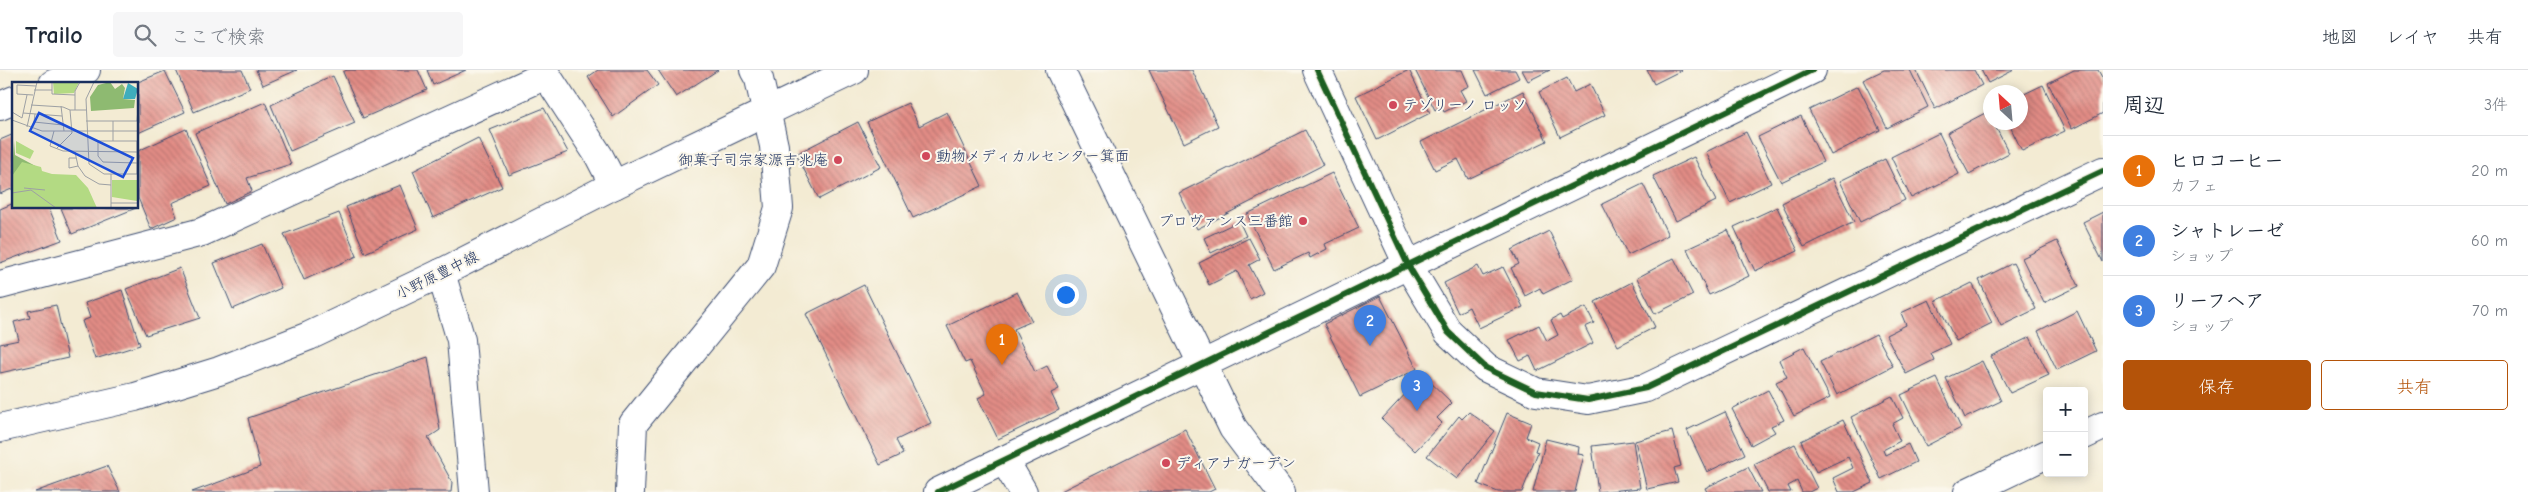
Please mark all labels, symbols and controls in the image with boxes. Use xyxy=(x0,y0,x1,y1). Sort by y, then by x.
search box xyxy=(113,12,463,57)
text: Trailo xyxy=(25,21,83,49)
icon: search xyxy=(131,21,159,49)
text: ここで検索 xyxy=(171,26,266,48)
text: 地図 xyxy=(2322,27,2358,48)
text: レイヤ xyxy=(2386,27,2439,48)
text: 共有 xyxy=(2467,27,2503,48)
inset map xyxy=(12,82,139,209)
north arrow xyxy=(1983,85,2028,130)
text: 周辺 xyxy=(2123,93,2165,117)
place label: テゾリーノ ロッソ xyxy=(1403,96,1527,114)
text: 3件 xyxy=(2484,96,2508,114)
marker: テゾリーノ ロッソ xyxy=(1387,99,1399,111)
place label: 動物メディカルセンター箕面 xyxy=(936,147,1130,165)
marker: 動物メディカルセンター箕面 xyxy=(920,150,932,162)
text: ヒロコーヒー xyxy=(2170,150,2283,172)
place label: 御菓子司宗家源吉兆庵 xyxy=(678,151,828,169)
marker: 御菓子司宗家源吉兆庵 xyxy=(832,154,844,166)
text: 1 xyxy=(2136,162,2142,180)
text: 20 m xyxy=(2471,162,2508,180)
text: カフェ xyxy=(2170,177,2218,195)
place label: プロヴァンス三番館 xyxy=(1158,212,1293,230)
marker: プロヴァンス三番館 xyxy=(1297,215,1309,227)
text: シャトレーゼ xyxy=(2170,220,2284,242)
text: 2 xyxy=(2135,232,2143,250)
text: 60 m xyxy=(2471,232,2508,250)
street label: 小野原豊中線 xyxy=(393,247,481,303)
text: ショップ xyxy=(2170,247,2233,265)
your location xyxy=(1053,282,1079,308)
text: リーフヘア xyxy=(2170,290,2264,312)
text: 3 xyxy=(2135,302,2143,320)
text: 70 m xyxy=(2472,302,2508,320)
pin: 2 xyxy=(1354,305,1386,346)
text: ショップ xyxy=(2170,317,2233,335)
pin: 1 xyxy=(986,324,1018,365)
button: 保存 xyxy=(2123,360,2311,410)
button: 共有 xyxy=(2321,360,2508,410)
pin: 3 xyxy=(1401,370,1433,411)
map controls xyxy=(2043,387,2088,477)
button: + xyxy=(2043,387,2088,432)
button: − xyxy=(2043,432,2088,477)
place label: ディアナガーデン xyxy=(1176,454,1296,472)
marker: ディアナガーデン xyxy=(1160,457,1172,469)

